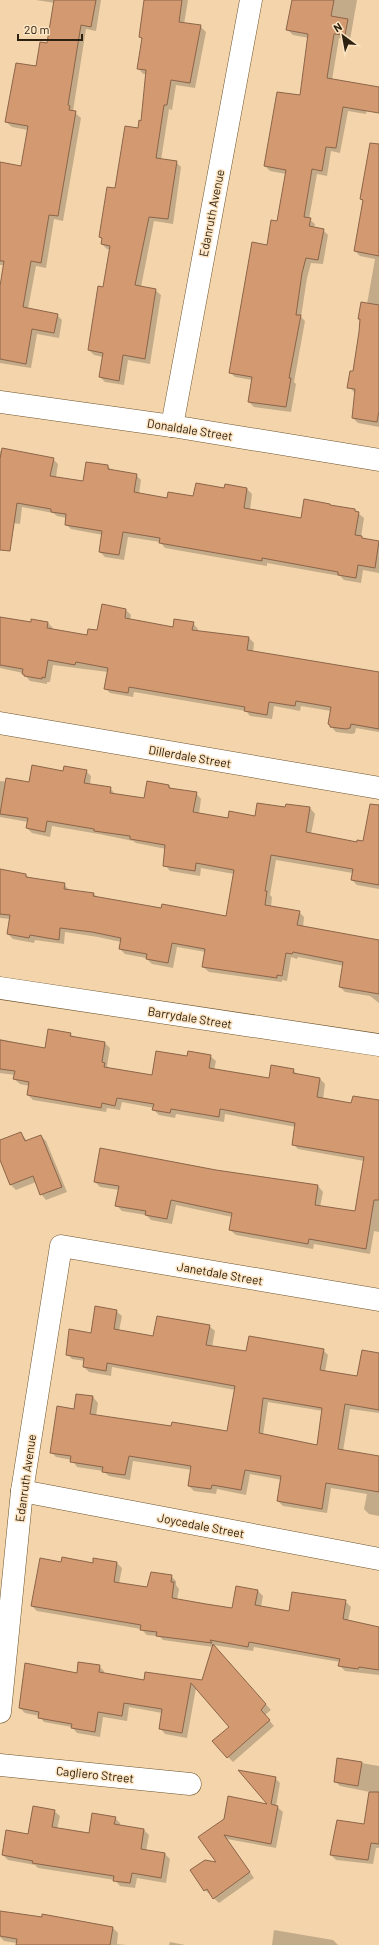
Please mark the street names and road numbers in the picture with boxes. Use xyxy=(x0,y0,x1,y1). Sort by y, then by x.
street label: Edanruth Avenue xyxy=(196,168,226,258)
street label: Donaldale Street xyxy=(146,415,234,443)
street label: Dillerdale Street xyxy=(148,742,232,770)
street label: Barrydale Street xyxy=(147,1003,233,1031)
street label: Janetdale Street xyxy=(176,1259,264,1287)
street label: Edanruth Avenue xyxy=(12,1433,38,1523)
street label: Joycedale Street xyxy=(156,1510,246,1540)
street label: Cagliero Street xyxy=(55,1763,135,1785)

